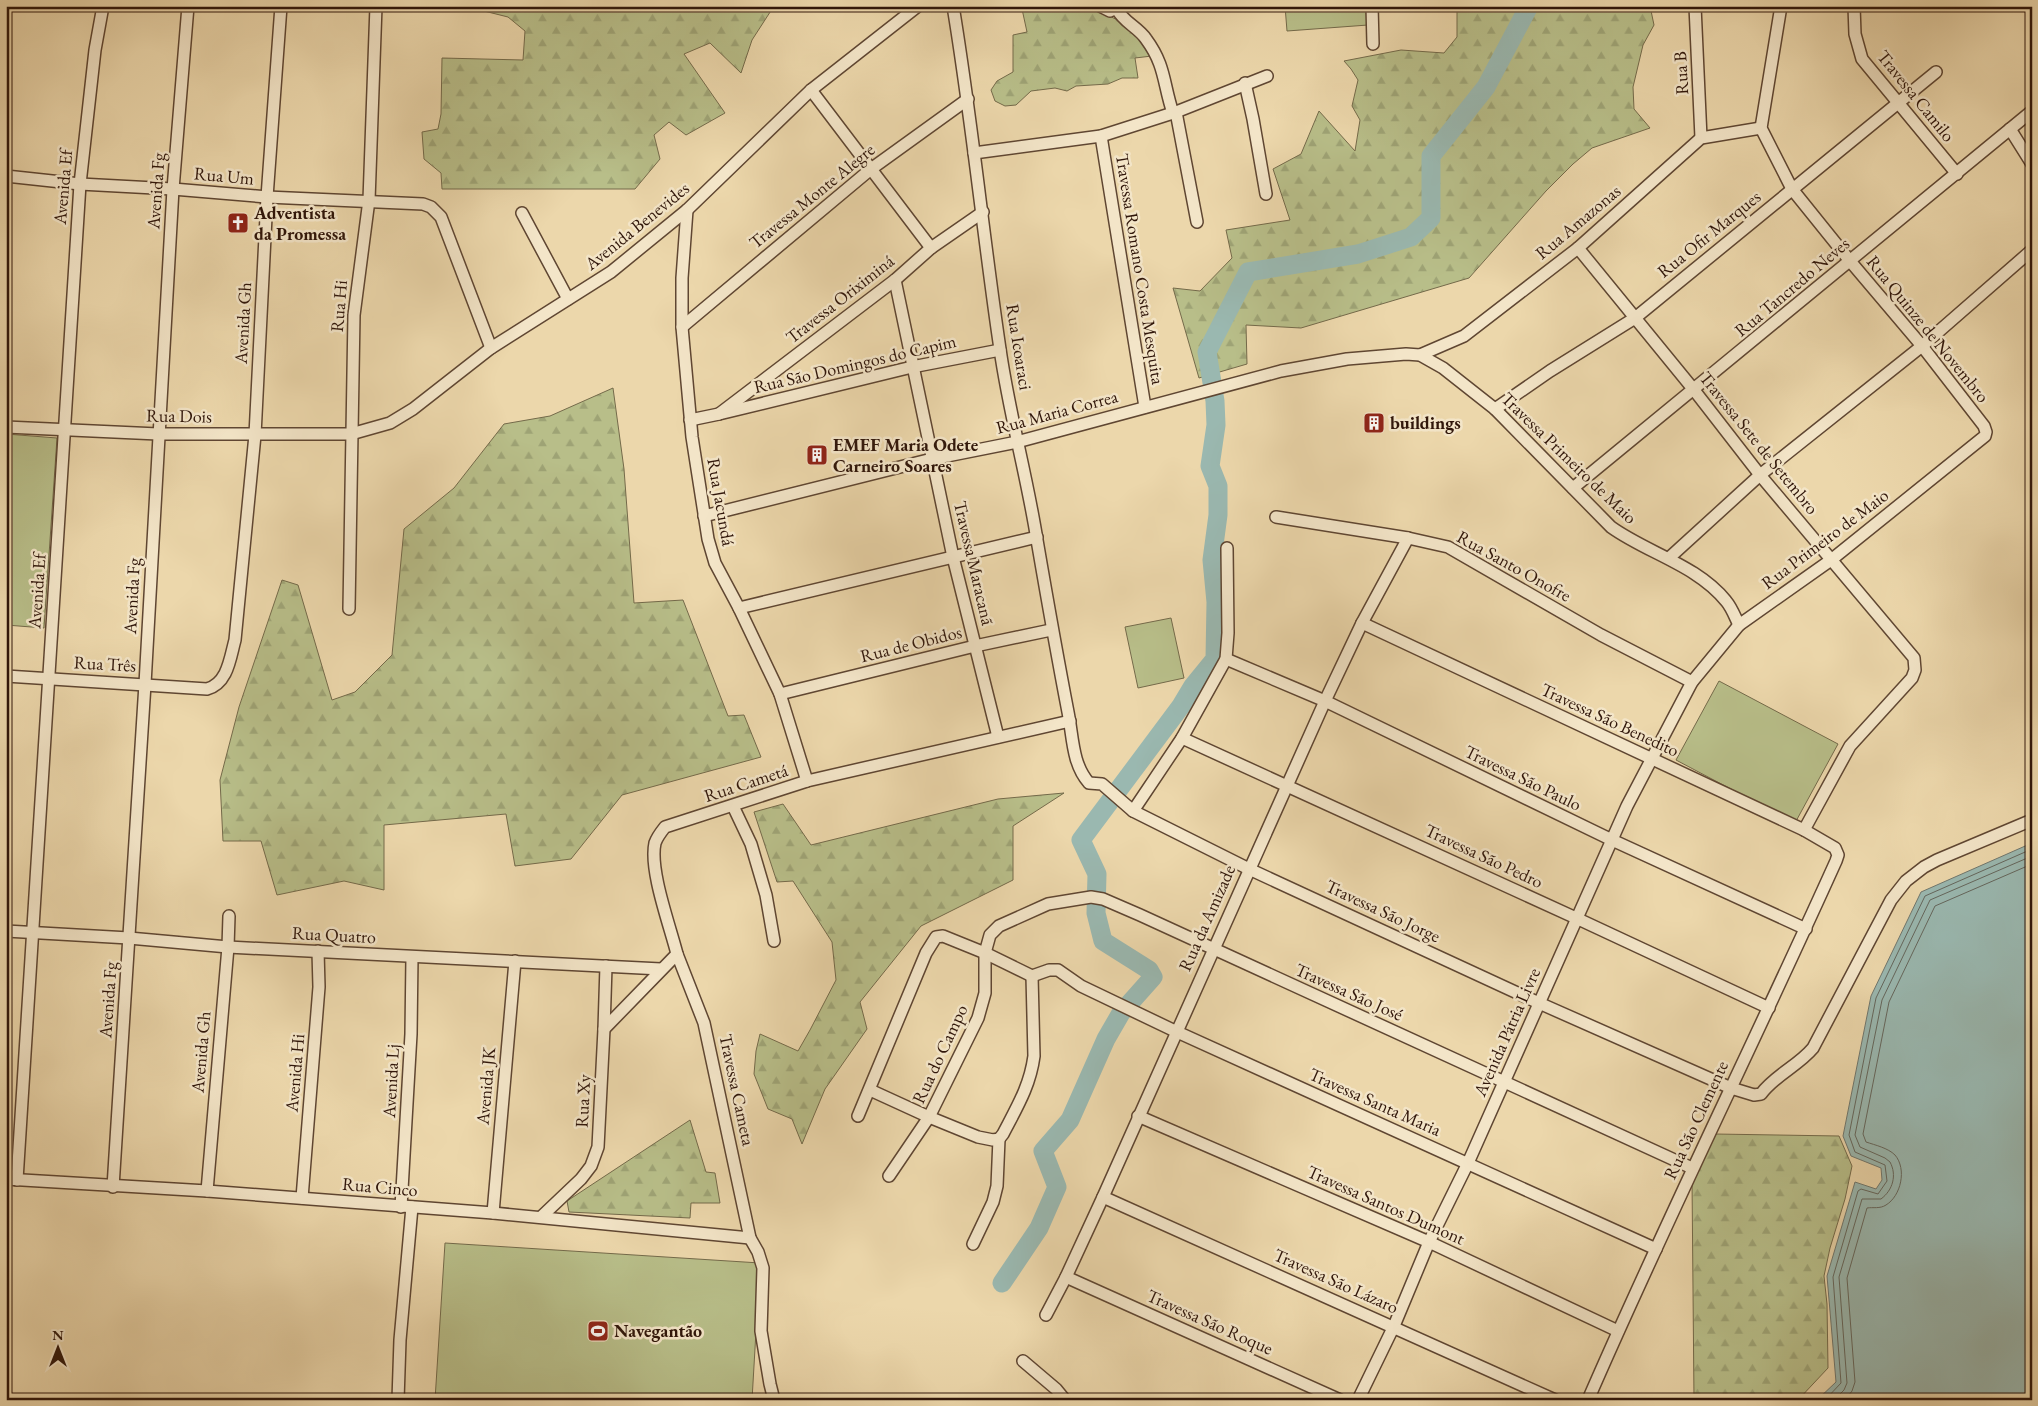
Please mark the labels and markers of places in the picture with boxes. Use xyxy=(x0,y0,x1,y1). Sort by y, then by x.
place label: Adventista da Promessa xyxy=(253,201,346,245)
church icon: Adventista da Promessa xyxy=(226,211,250,235)
building icon: buildings xyxy=(1362,411,1386,435)
place label: buildings xyxy=(1390,411,1461,434)
place label: EMEF Maria Odete Carneiro Soares xyxy=(833,433,979,477)
building icon: EMEF Maria Odete Carneiro Soares xyxy=(805,443,829,467)
sports icon: Navegantão xyxy=(586,1319,610,1343)
place label: Navegantão xyxy=(614,1319,702,1342)

